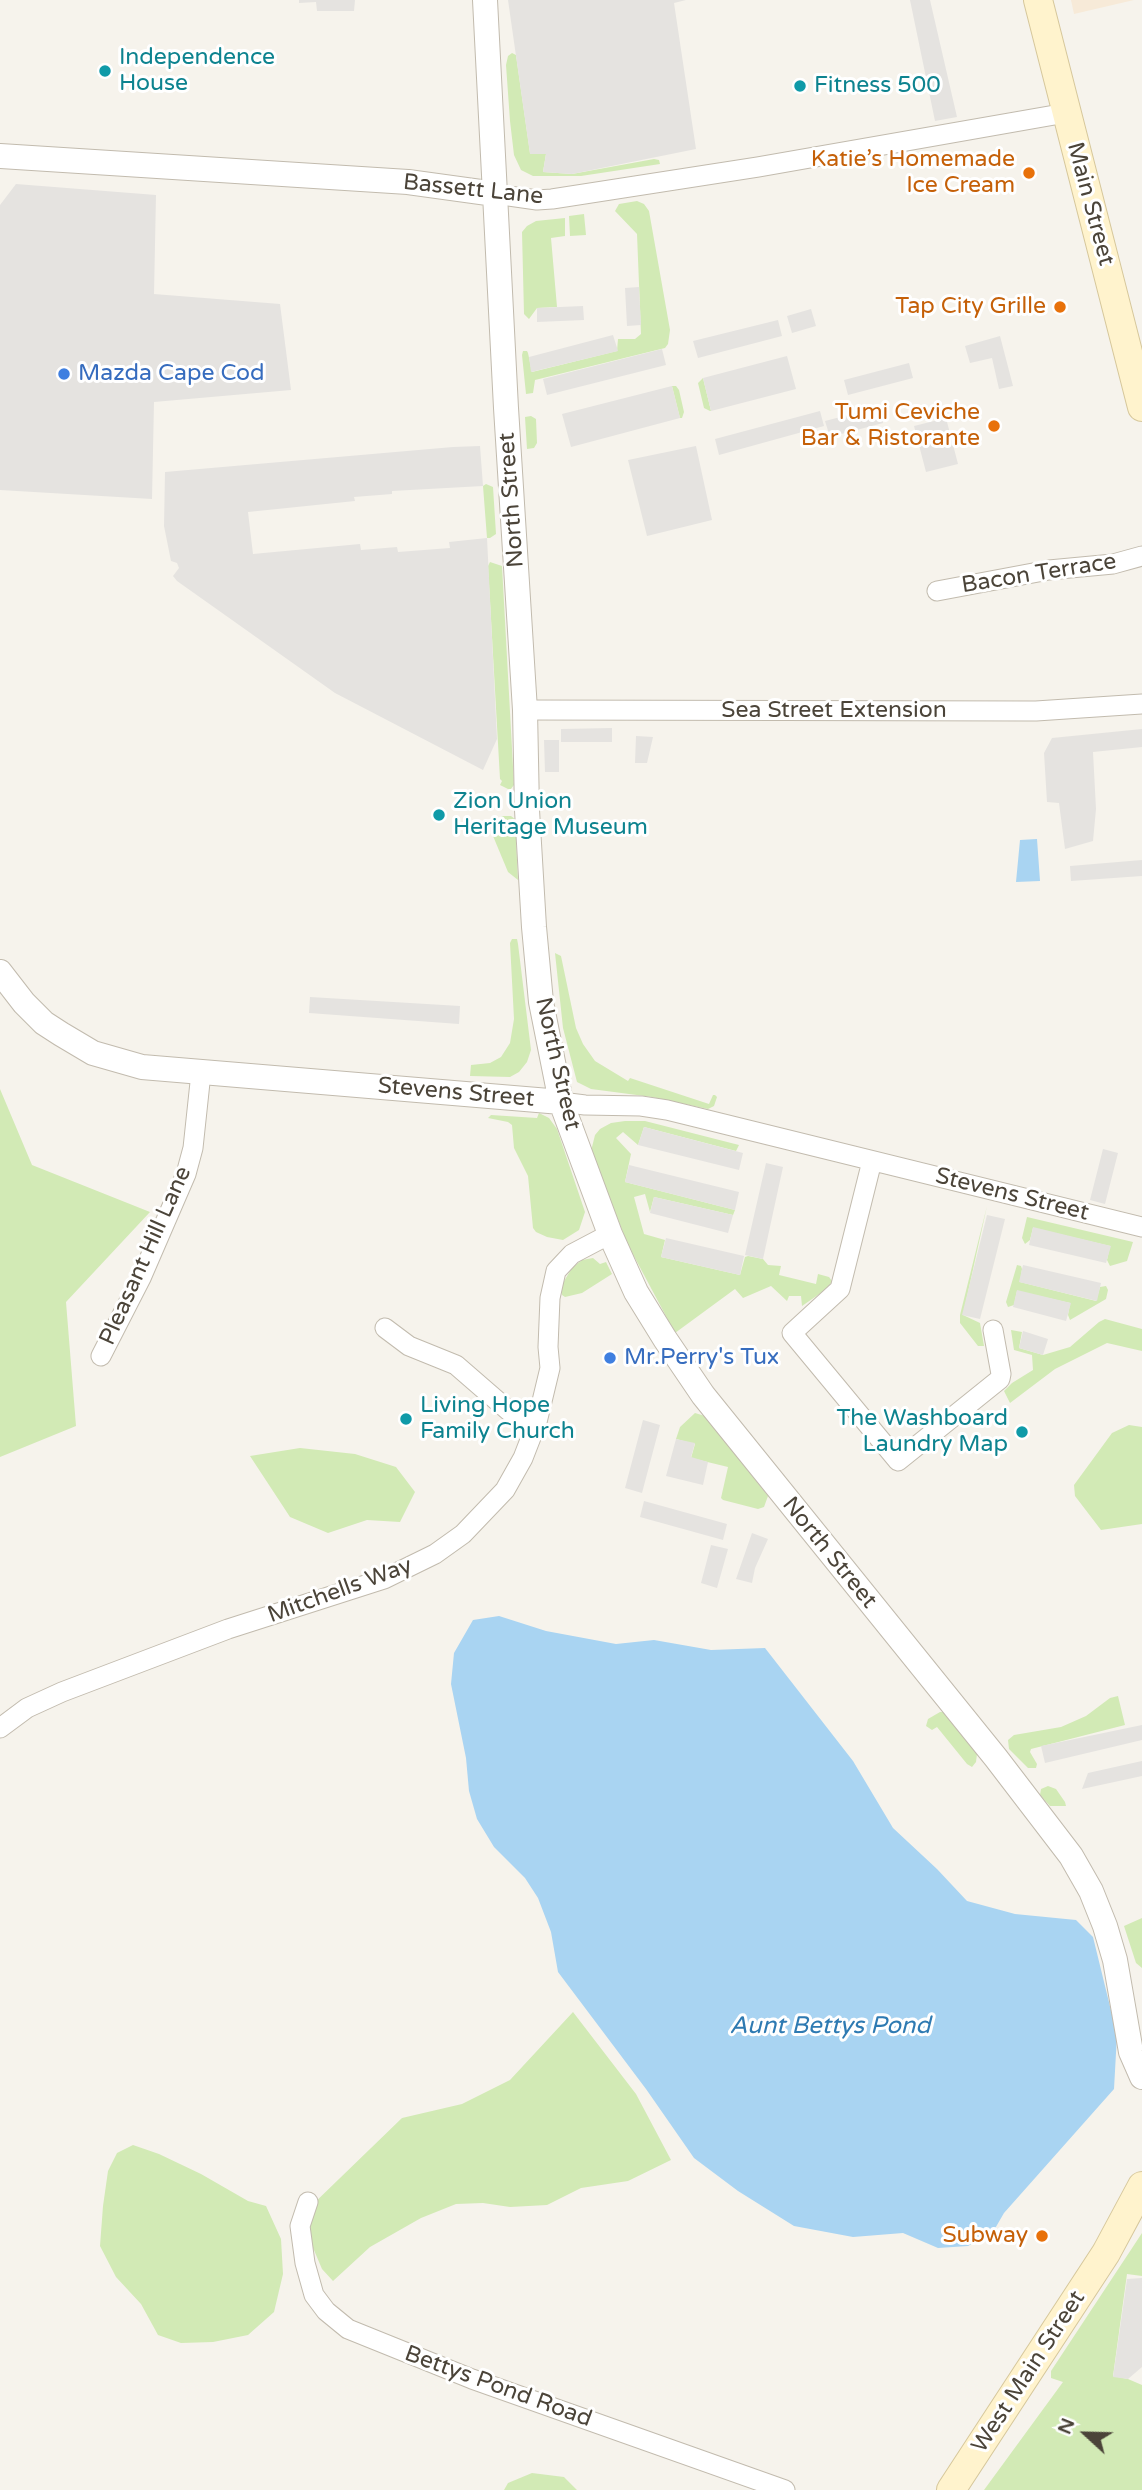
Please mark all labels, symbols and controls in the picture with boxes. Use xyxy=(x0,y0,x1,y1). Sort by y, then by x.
place label: Independence House xyxy=(119,44,275,98)
marker: Independence House xyxy=(97,63,113,79)
place label: Fitness 500 xyxy=(814,72,941,100)
marker: Fitness 500 xyxy=(792,78,808,94)
street label: Main Street xyxy=(1060,139,1120,269)
place label: Katie’s Homemade Ice Cream xyxy=(811,146,1015,200)
marker: Katie’s Homemade Ice Cream xyxy=(1021,165,1037,181)
street label: Bassett Lane xyxy=(402,169,544,211)
place label: Tap City Grille xyxy=(895,293,1046,321)
marker: Tap City Grille xyxy=(1052,299,1068,315)
place label: Mazda Cape Cod xyxy=(78,360,265,388)
marker: Mazda Cape Cod xyxy=(56,366,72,382)
place label: Tumi Ceviche Bar & Ristorante xyxy=(801,399,980,453)
marker: Tumi Ceviche Bar & Ristorante xyxy=(986,418,1002,434)
street label: North Street xyxy=(494,431,530,569)
street label: Bacon Terrace xyxy=(960,548,1118,600)
street label: Sea Street Extension xyxy=(721,697,947,725)
place label: Zion Union Heritage Museum xyxy=(453,788,648,842)
marker: Zion Union Heritage Museum xyxy=(431,807,447,823)
street label: North Street xyxy=(528,995,586,1133)
street label: Stevens Street xyxy=(377,1072,535,1114)
street label: Pleasant Hill Lane xyxy=(94,1162,198,1350)
street label: Stevens Street xyxy=(932,1163,1092,1227)
place label: Mr.Perry's Tux xyxy=(624,1344,779,1372)
marker: Mr.Perry's Tux xyxy=(602,1350,618,1366)
place label: Living Hope Family Church xyxy=(420,1392,575,1446)
place label: The Washboard Laundry Map xyxy=(836,1405,1008,1459)
marker: Living Hope Family Church xyxy=(398,1411,414,1427)
marker: The Washboard Laundry Map xyxy=(1014,1424,1030,1440)
street label: North Street xyxy=(776,1492,882,1614)
street label: Mitchells Way xyxy=(264,1552,416,1630)
water label: Aunt Bettys Pond xyxy=(729,2013,931,2041)
place label: Subway xyxy=(943,2222,1028,2250)
marker: Subway xyxy=(1034,2228,1050,2244)
street label: West Main Street xyxy=(966,2286,1092,2458)
street label: Bettys Pond Road xyxy=(401,2340,595,2434)
north arrow xyxy=(1051,2399,1121,2469)
text: N xyxy=(1053,2415,1080,2437)

